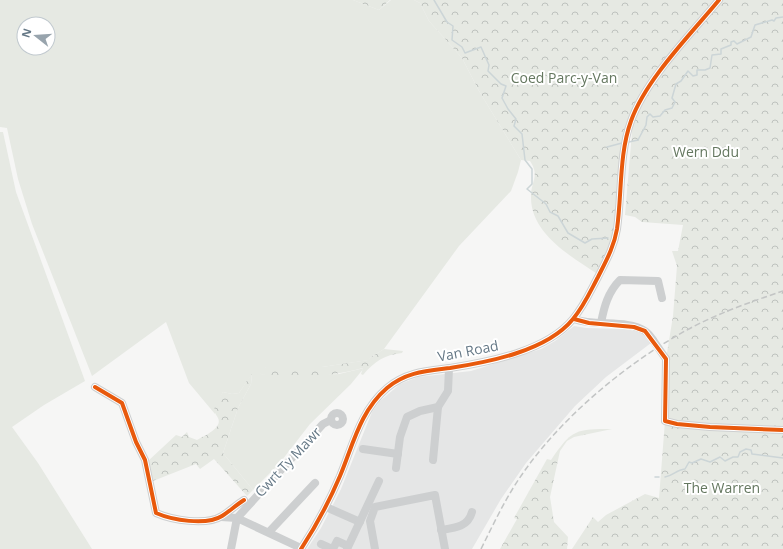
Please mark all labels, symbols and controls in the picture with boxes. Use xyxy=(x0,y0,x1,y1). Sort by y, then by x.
north arrow xyxy=(16,16,56,56)
text: N xyxy=(17,26,34,39)
park label: Coed Parc-y-Van xyxy=(511,68,617,87)
park label: Wern Ddu xyxy=(673,142,739,161)
street label: Van Road xyxy=(436,335,500,366)
street label: Cwrt Ty Mawr xyxy=(250,422,325,501)
park label: The Warren xyxy=(684,478,760,497)

